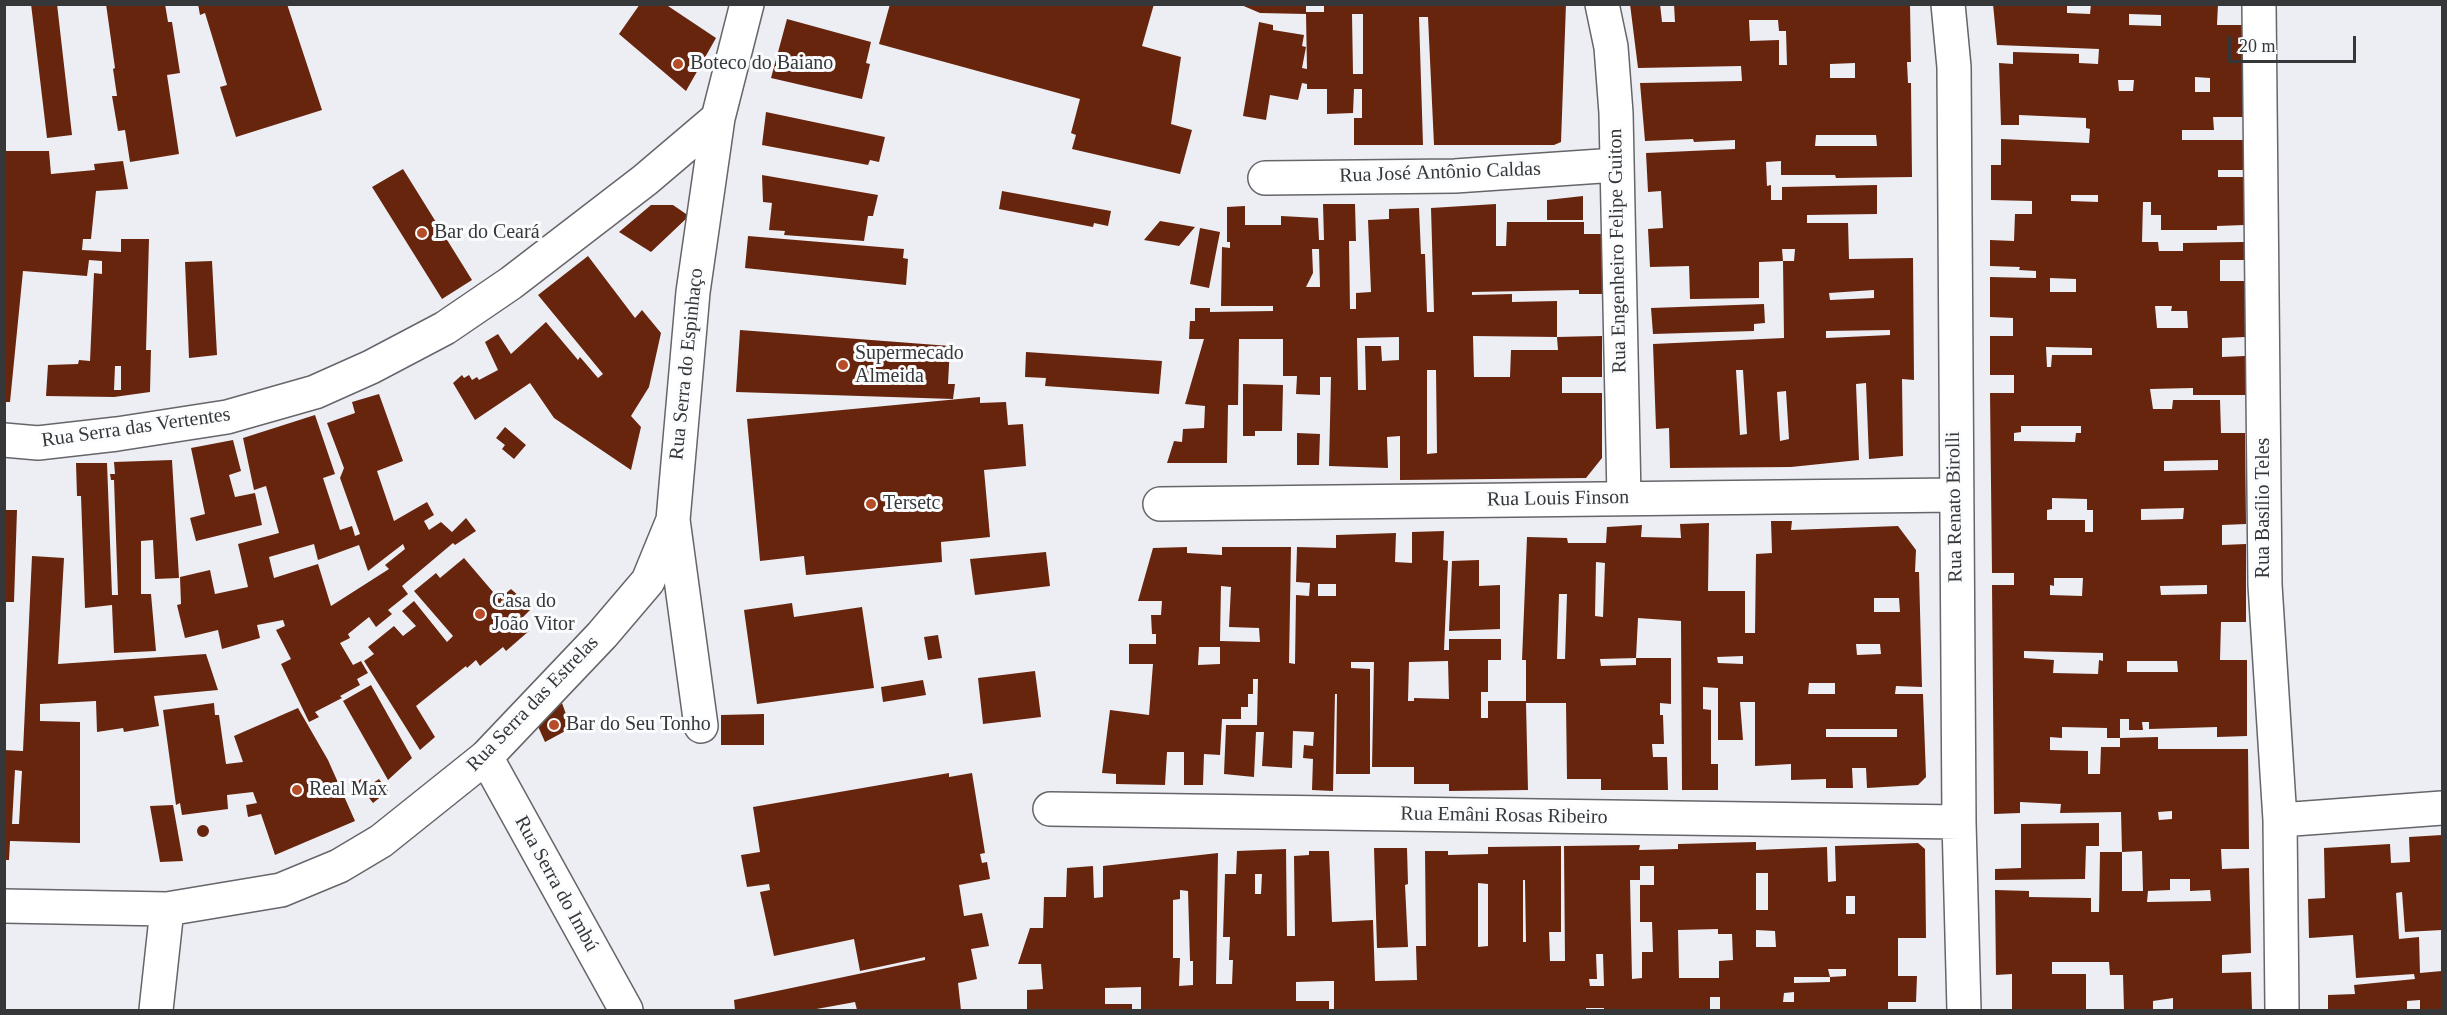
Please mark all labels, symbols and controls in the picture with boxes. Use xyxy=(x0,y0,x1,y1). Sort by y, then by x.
scale bar xyxy=(2231,24,2358,62)
text: 20 m xyxy=(2239,36,2276,56)
place label: Boteco do Baiano xyxy=(690,52,833,76)
marker: Boteco do Baiano xyxy=(671,57,685,71)
street label: Rua Engenheiro Felipe Guiton xyxy=(1604,128,1632,374)
street label: Rua José Antônio Caldas xyxy=(1339,157,1541,189)
place label: Bar do Ceará xyxy=(434,221,540,245)
marker: Bar do Ceará xyxy=(415,226,429,240)
street label: Rua Serra do Espinhaço xyxy=(665,267,709,461)
place label: Supermecado Almeida xyxy=(855,342,964,389)
marker: Supermecado Almeida xyxy=(836,358,850,372)
street label: Rua Serra das Vertentes xyxy=(40,403,232,453)
street label: Rua Renato Birolli xyxy=(1942,431,1968,583)
street label: Rua Basílio Teles xyxy=(2252,438,2276,578)
street label: Rua Louis Finson xyxy=(1487,486,1629,512)
place label: Tersetc xyxy=(883,492,940,516)
marker: Tersetc xyxy=(864,497,878,511)
place label: Casa do João Vitor xyxy=(492,590,575,637)
marker: Casa do João Vitor xyxy=(473,607,487,621)
street label: Rua Serra das Estrelas xyxy=(462,631,604,777)
place label: Bar do Seu Tonho xyxy=(566,713,711,737)
marker: Bar do Seu Tonho xyxy=(547,718,561,732)
place label: Real Max xyxy=(309,778,387,802)
marker: Real Max xyxy=(290,783,304,797)
street label: Rua Emâni Rosas Ribeiro xyxy=(1400,802,1608,830)
street label: Rua Serra do Imbú xyxy=(509,812,603,956)

